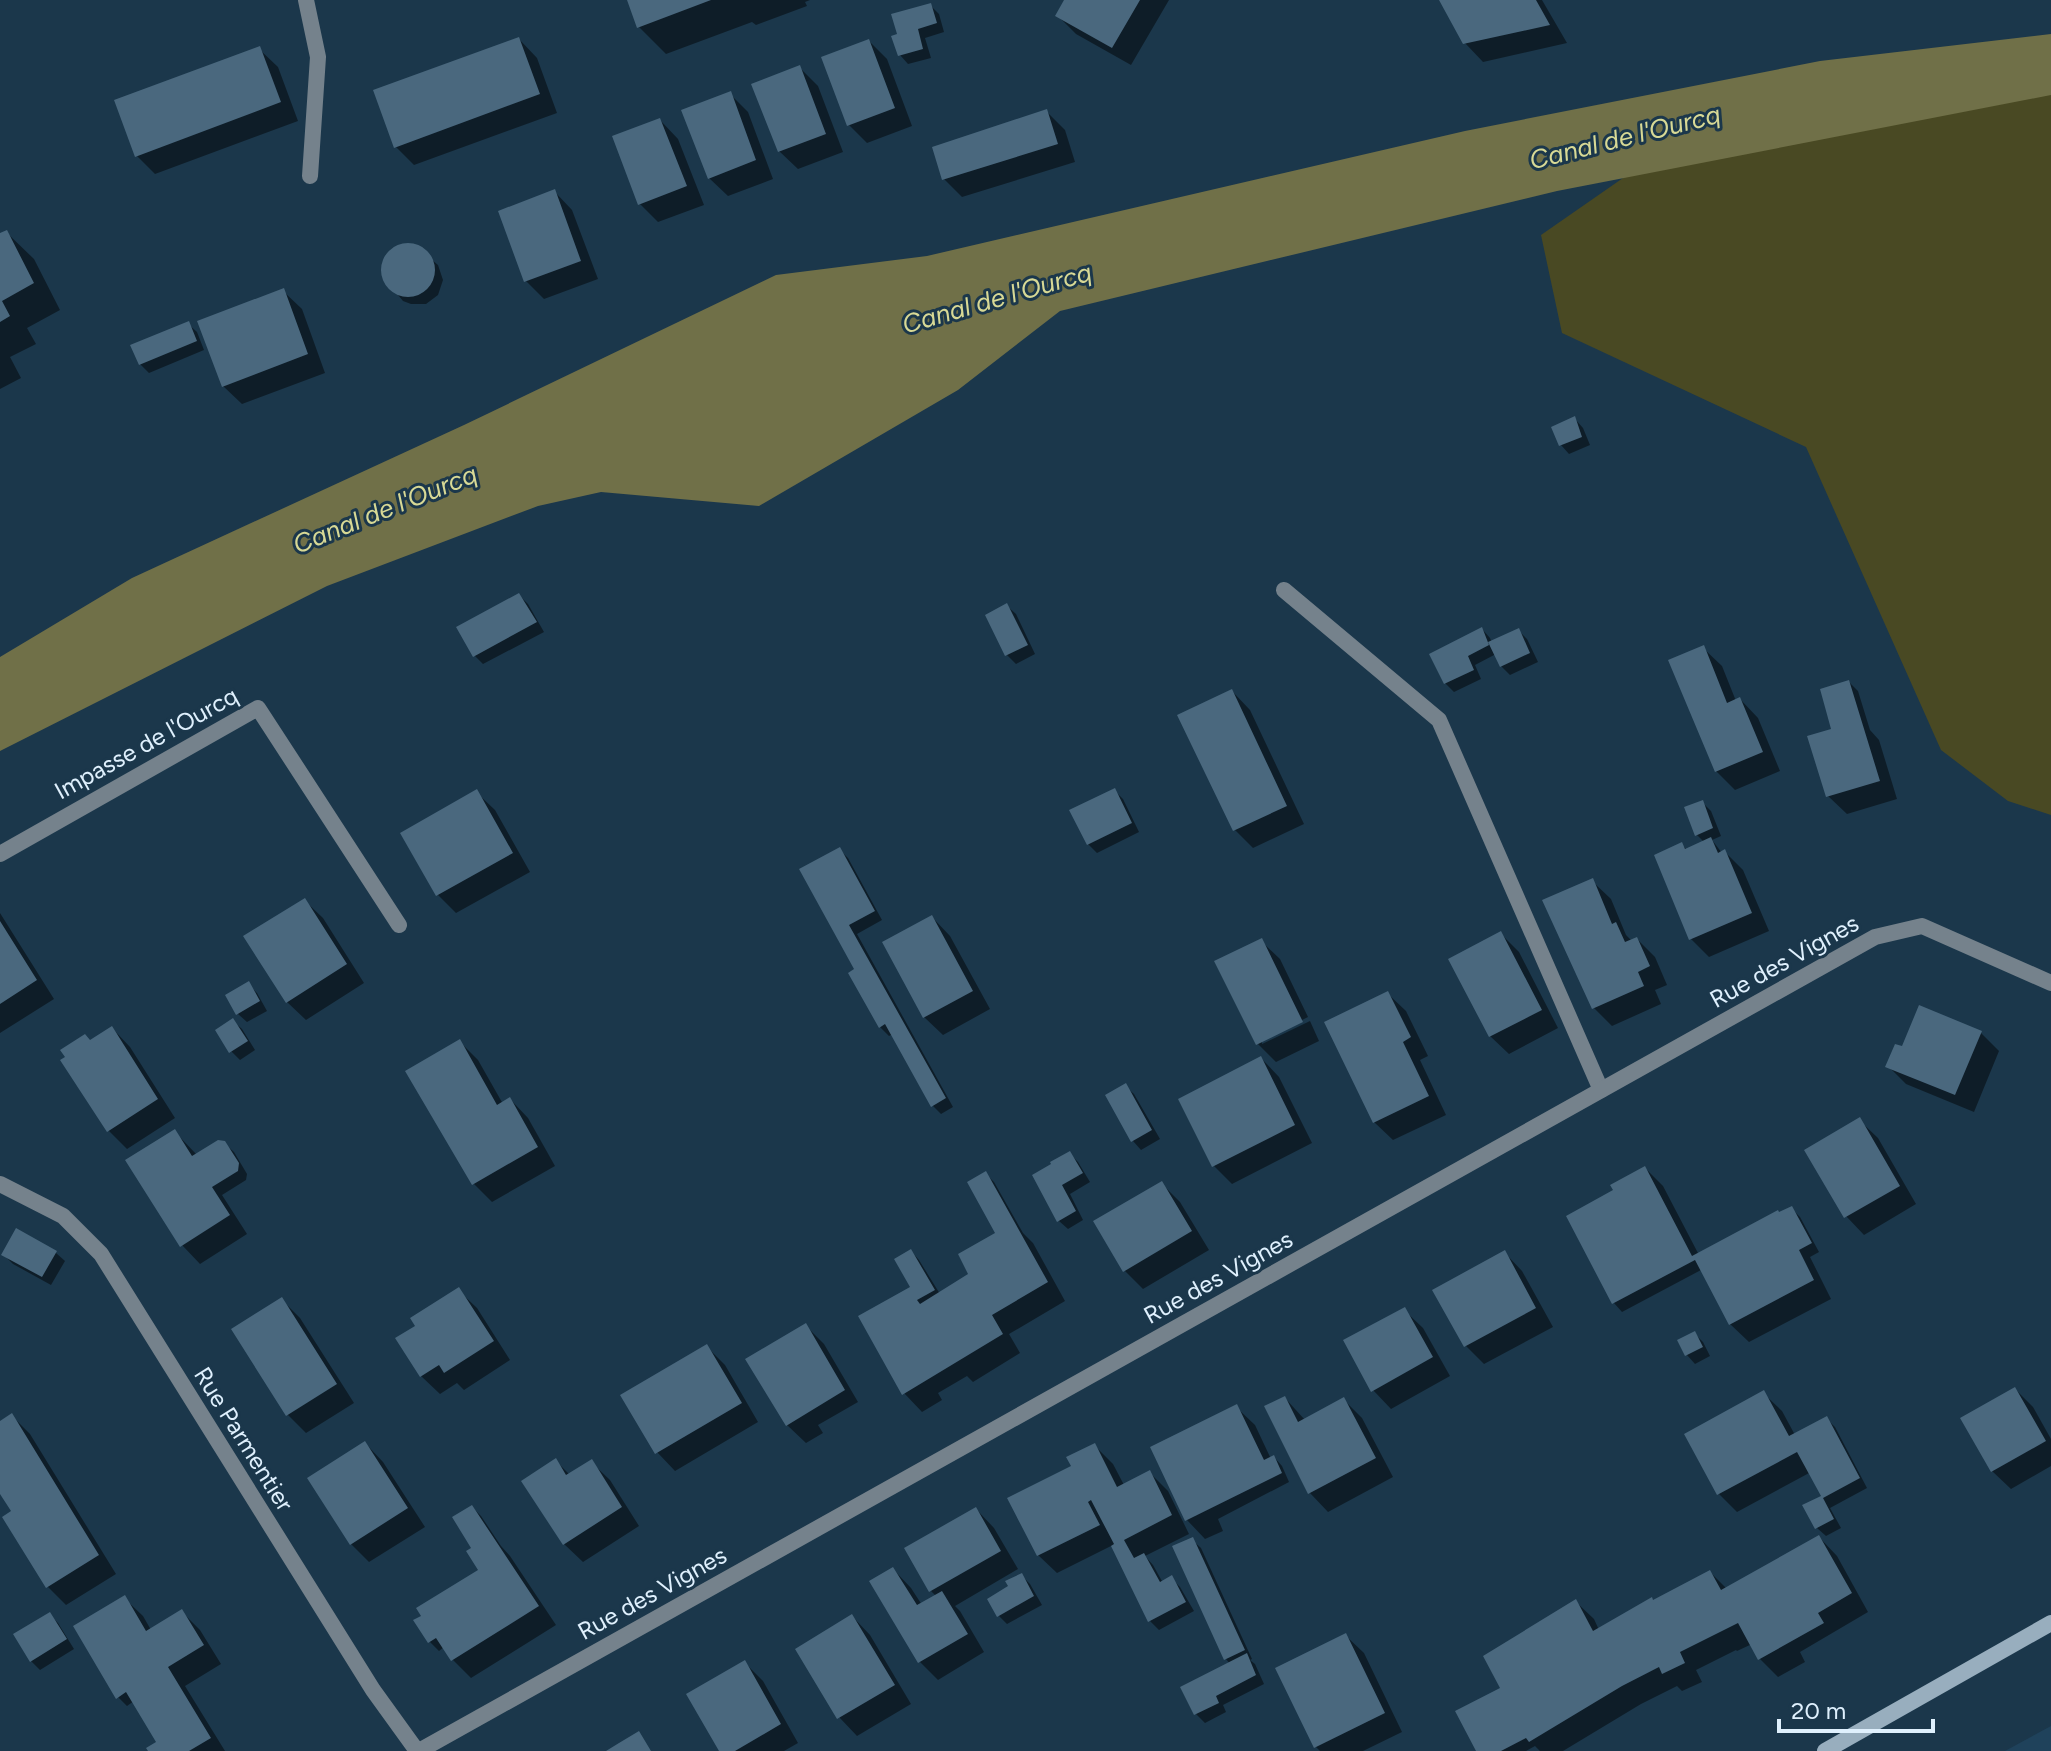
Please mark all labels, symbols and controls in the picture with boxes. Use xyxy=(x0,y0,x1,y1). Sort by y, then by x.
water label: Canal de l'Ourcq xyxy=(1526,98,1724,176)
water label: Canal de l'Ourcq xyxy=(898,256,1096,340)
water label: Canal de l'Ourcq xyxy=(288,457,482,561)
street label: Impasse de l'Ourcq xyxy=(49,681,243,805)
street label: Rue des Vignes xyxy=(1705,908,1863,1014)
street label: Rue des Vignes xyxy=(1139,1224,1297,1330)
street label: Rue Parmentier xyxy=(188,1362,300,1516)
street label: Rue des Vignes xyxy=(573,1540,731,1646)
scale bar xyxy=(1779,1683,1933,1733)
text: 20 m xyxy=(1791,1696,1846,1725)

